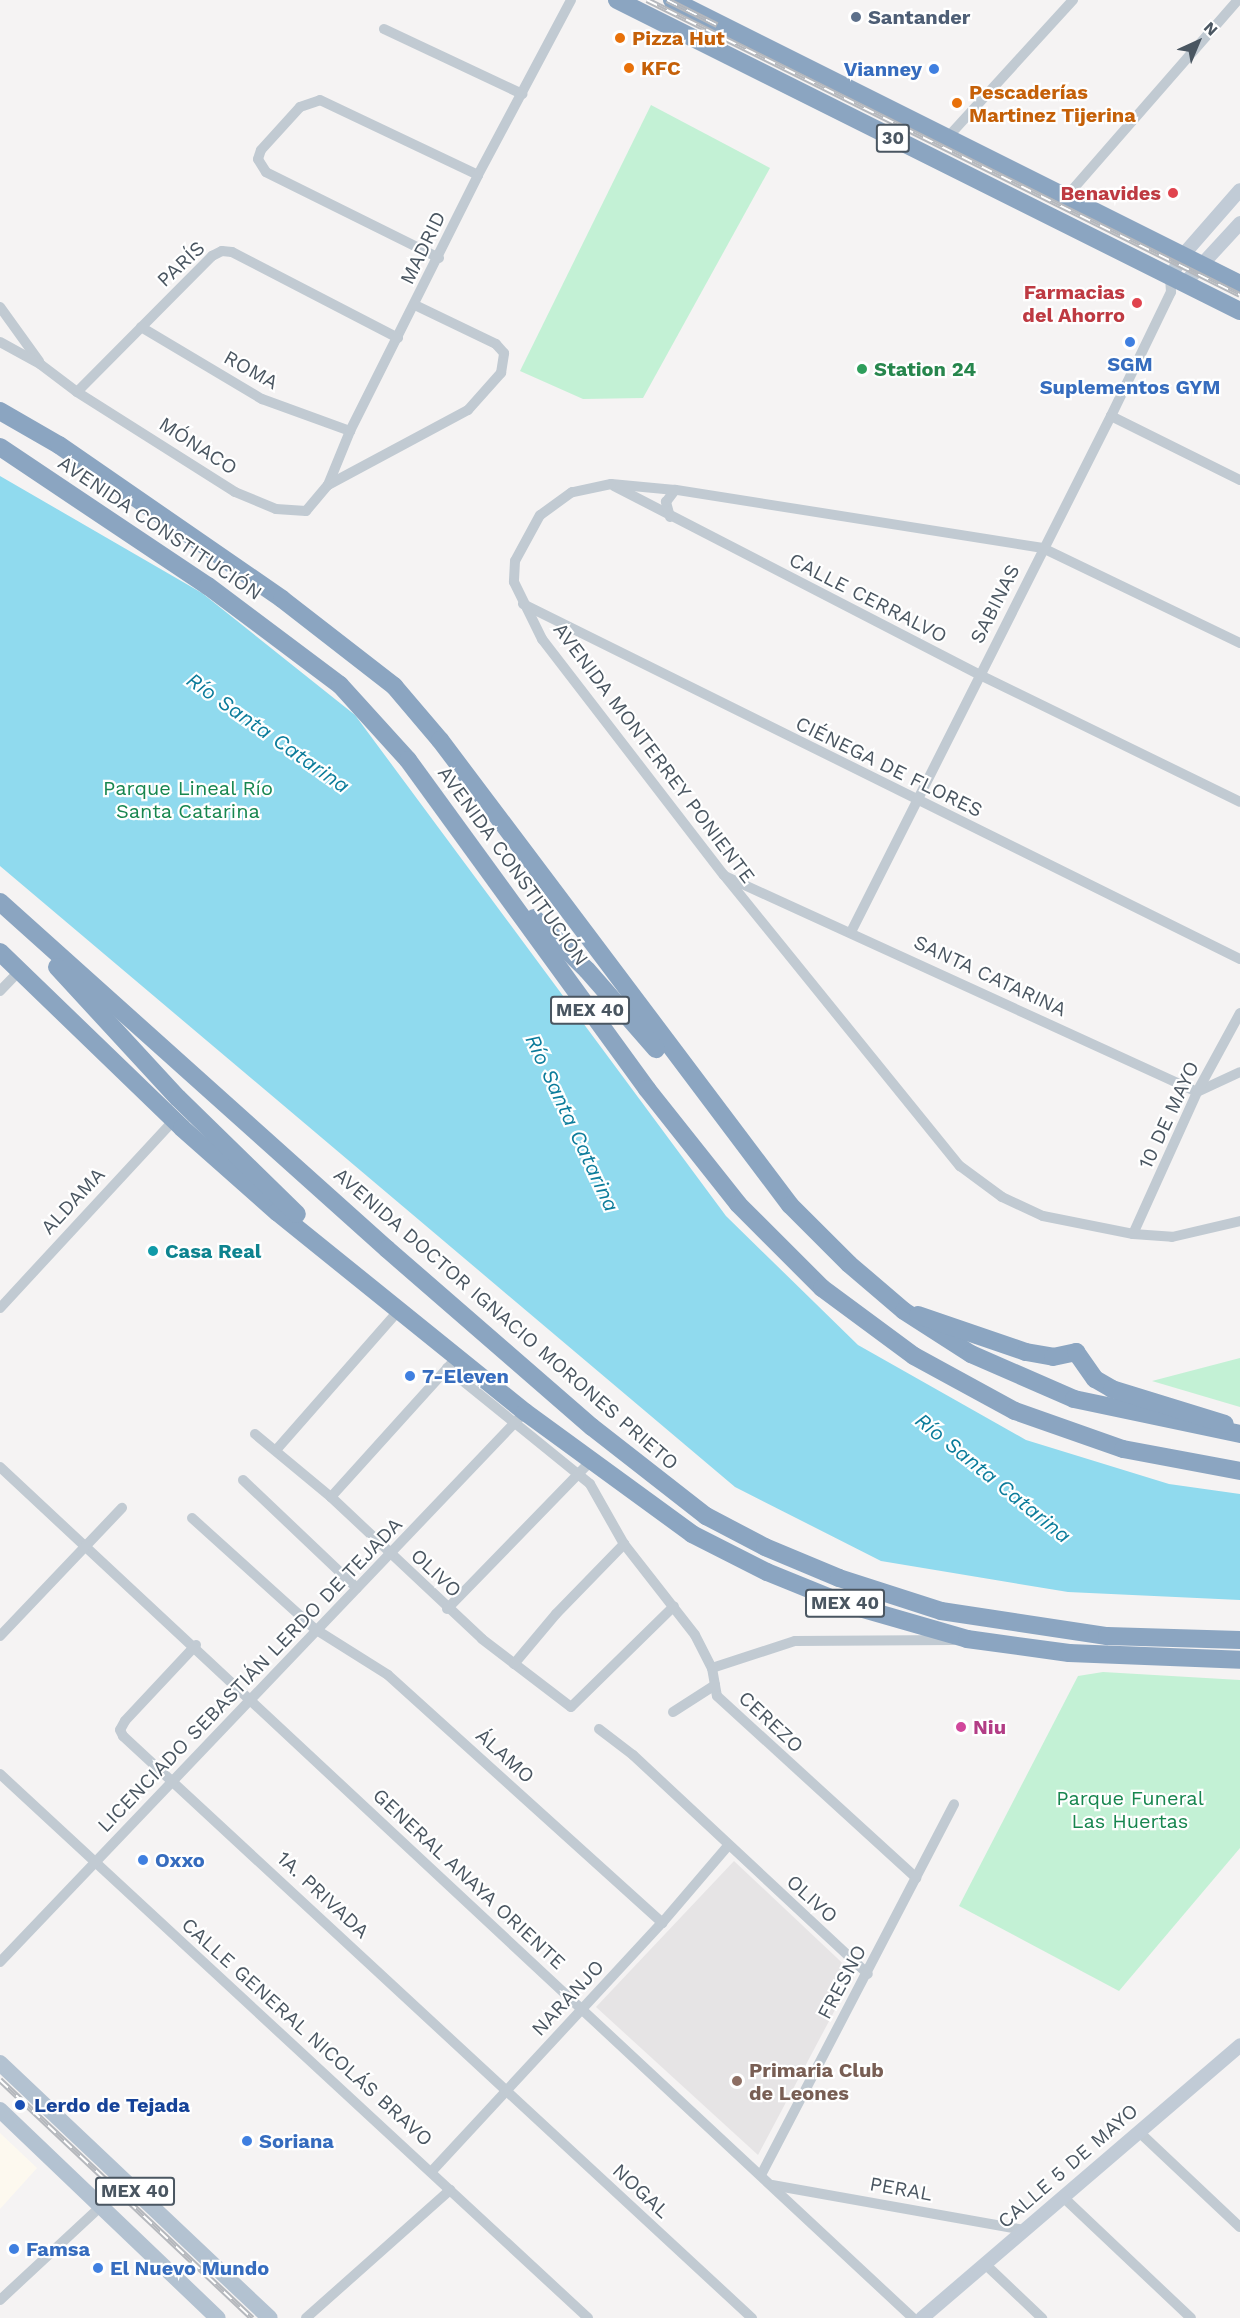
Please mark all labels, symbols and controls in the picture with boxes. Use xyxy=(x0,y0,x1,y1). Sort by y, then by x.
place label: Santander xyxy=(868,5,970,29)
marker: Santander xyxy=(849,10,863,24)
north arrow xyxy=(1168,12,1228,72)
text: N xyxy=(1200,18,1222,40)
place label: Pizza Hut xyxy=(632,26,725,50)
marker: Pizza Hut xyxy=(613,31,627,45)
place label: KFC xyxy=(641,56,681,80)
place label: Vianney xyxy=(844,57,922,81)
marker: KFC xyxy=(622,61,636,75)
marker: Vianney xyxy=(927,62,941,76)
place label: Pescaderías Martinez Tijerina xyxy=(969,80,1136,127)
marker: Pescaderías Martinez Tijerina xyxy=(950,96,964,110)
road number: 30 xyxy=(875,123,911,153)
place label: Benavides xyxy=(1060,181,1161,205)
marker: Benavides xyxy=(1166,186,1180,200)
street label: MADRID xyxy=(395,208,451,288)
street label: PARÍS xyxy=(152,236,210,292)
place label: Farmacias del Ahorro xyxy=(1022,280,1125,327)
marker: Farmacias del Ahorro xyxy=(1130,296,1144,310)
marker: SGM Suplementos GYM xyxy=(1123,335,1137,349)
street label: ROMA xyxy=(220,345,282,395)
place label: SGM Suplementos GYM xyxy=(1040,352,1220,399)
place label: Station 24 xyxy=(874,357,976,381)
marker: Station 24 xyxy=(855,362,869,376)
street label: MÓNACO xyxy=(154,412,242,480)
street label: AVENIDA CONSTITUCIÓN xyxy=(53,451,267,605)
street label: CALLE CERRALVO xyxy=(785,548,951,648)
street label: SABINAS xyxy=(965,561,1025,647)
street label: AVENIDA MONTERREY PONIENTE xyxy=(548,617,760,889)
water label: Río Santa Catarina xyxy=(182,667,354,799)
street label: CIÉNEGA DE FLORES xyxy=(791,711,987,823)
street label: AVENIDA CONSTITUCIÓN xyxy=(432,761,594,971)
park label: Parque Lineal Río Santa Catarina xyxy=(103,776,273,823)
street label: SANTA CATARINA xyxy=(909,930,1071,1022)
road number: MEX 40 xyxy=(550,995,630,1025)
water label: Río Santa Catarina xyxy=(520,1030,624,1216)
street label: 10 DE MAYO xyxy=(1134,1057,1204,1173)
street label: ALDAMA xyxy=(36,1163,110,1239)
street label: AVENIDA DOCTOR IGNACIO MORONES PRIETO xyxy=(329,1163,683,1475)
place label: Casa Real xyxy=(165,1239,262,1263)
marker: Casa Real xyxy=(146,1244,160,1258)
place label: 7-Eleven xyxy=(422,1364,509,1388)
marker: 7-Eleven xyxy=(403,1369,417,1383)
water label: Río Santa Catarina xyxy=(910,1408,1076,1548)
street label: LICENCIADO SEBASTIÁN LERDO DE TEJADA xyxy=(93,1513,407,1837)
street label: OLIVO xyxy=(406,1544,466,1602)
road number: MEX 40 xyxy=(804,1588,886,1618)
street label: CEREZO xyxy=(734,1686,808,1758)
place label: Niu xyxy=(973,1715,1006,1739)
marker: Niu xyxy=(954,1720,968,1734)
street label: ÁLAMO xyxy=(471,1724,539,1788)
street label: GENERAL ANAYA ORIENTE xyxy=(367,1783,571,1975)
park label: Parque Funeral Las Huertas xyxy=(1056,1787,1204,1834)
street label: 1A. PRIVADA xyxy=(272,1846,374,1944)
place label: Oxxo xyxy=(155,1848,205,1872)
marker: Oxxo xyxy=(136,1853,150,1867)
street label: OLIVO xyxy=(782,1870,842,1928)
street label: CALLE GENERAL NICOLÁS BRAVO xyxy=(176,1913,438,2151)
street label: FRESNO xyxy=(812,1941,872,2023)
street label: NARANJO xyxy=(527,1955,609,2041)
place label: Primaria Club de Leones xyxy=(749,2058,884,2105)
marker: Primaria Club de Leones xyxy=(730,2074,744,2088)
place label: Lerdo de Tejada xyxy=(34,2093,190,2117)
marker: Lerdo de Tejada xyxy=(11,2096,29,2114)
street label: CALLE 5 DE MAYO xyxy=(993,2099,1143,2233)
place label: Soriana xyxy=(259,2129,334,2153)
marker: Soriana xyxy=(240,2134,254,2148)
street label: NOGAL xyxy=(607,2159,675,2223)
street label: PERAL xyxy=(868,2172,934,2206)
road number: MEX 40 xyxy=(94,2176,176,2206)
place label: Famsa xyxy=(26,2237,90,2261)
marker: Famsa xyxy=(7,2242,21,2256)
place label: El Nuevo Mundo xyxy=(110,2256,269,2280)
marker: El Nuevo Mundo xyxy=(91,2261,105,2275)

